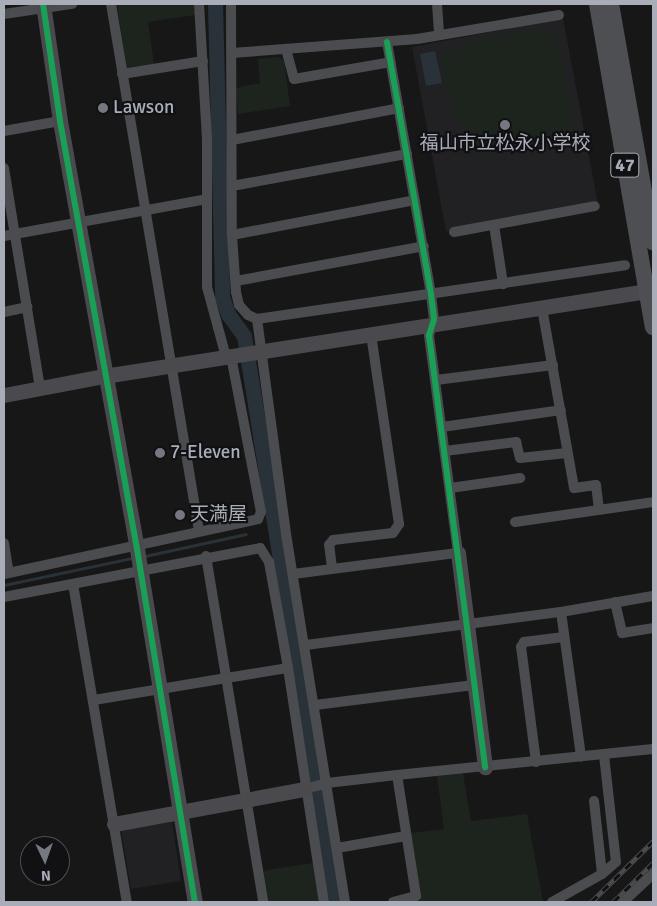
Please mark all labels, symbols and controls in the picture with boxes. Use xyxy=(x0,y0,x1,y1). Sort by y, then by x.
place label: Lawson xyxy=(113,97,174,119)
marker: Lawson xyxy=(97,102,109,114)
marker: 福山市立松永小学校 xyxy=(499,119,511,131)
place label: 福山市立松永小学校 xyxy=(420,133,590,155)
road number: 47 xyxy=(610,150,640,180)
place label: 7-Eleven xyxy=(170,442,241,464)
marker: 7-Eleven xyxy=(154,447,166,459)
place label: 天満屋 xyxy=(190,504,247,526)
marker: 天満屋 xyxy=(174,509,186,521)
north arrow xyxy=(20,836,70,886)
text: N xyxy=(40,867,51,884)

